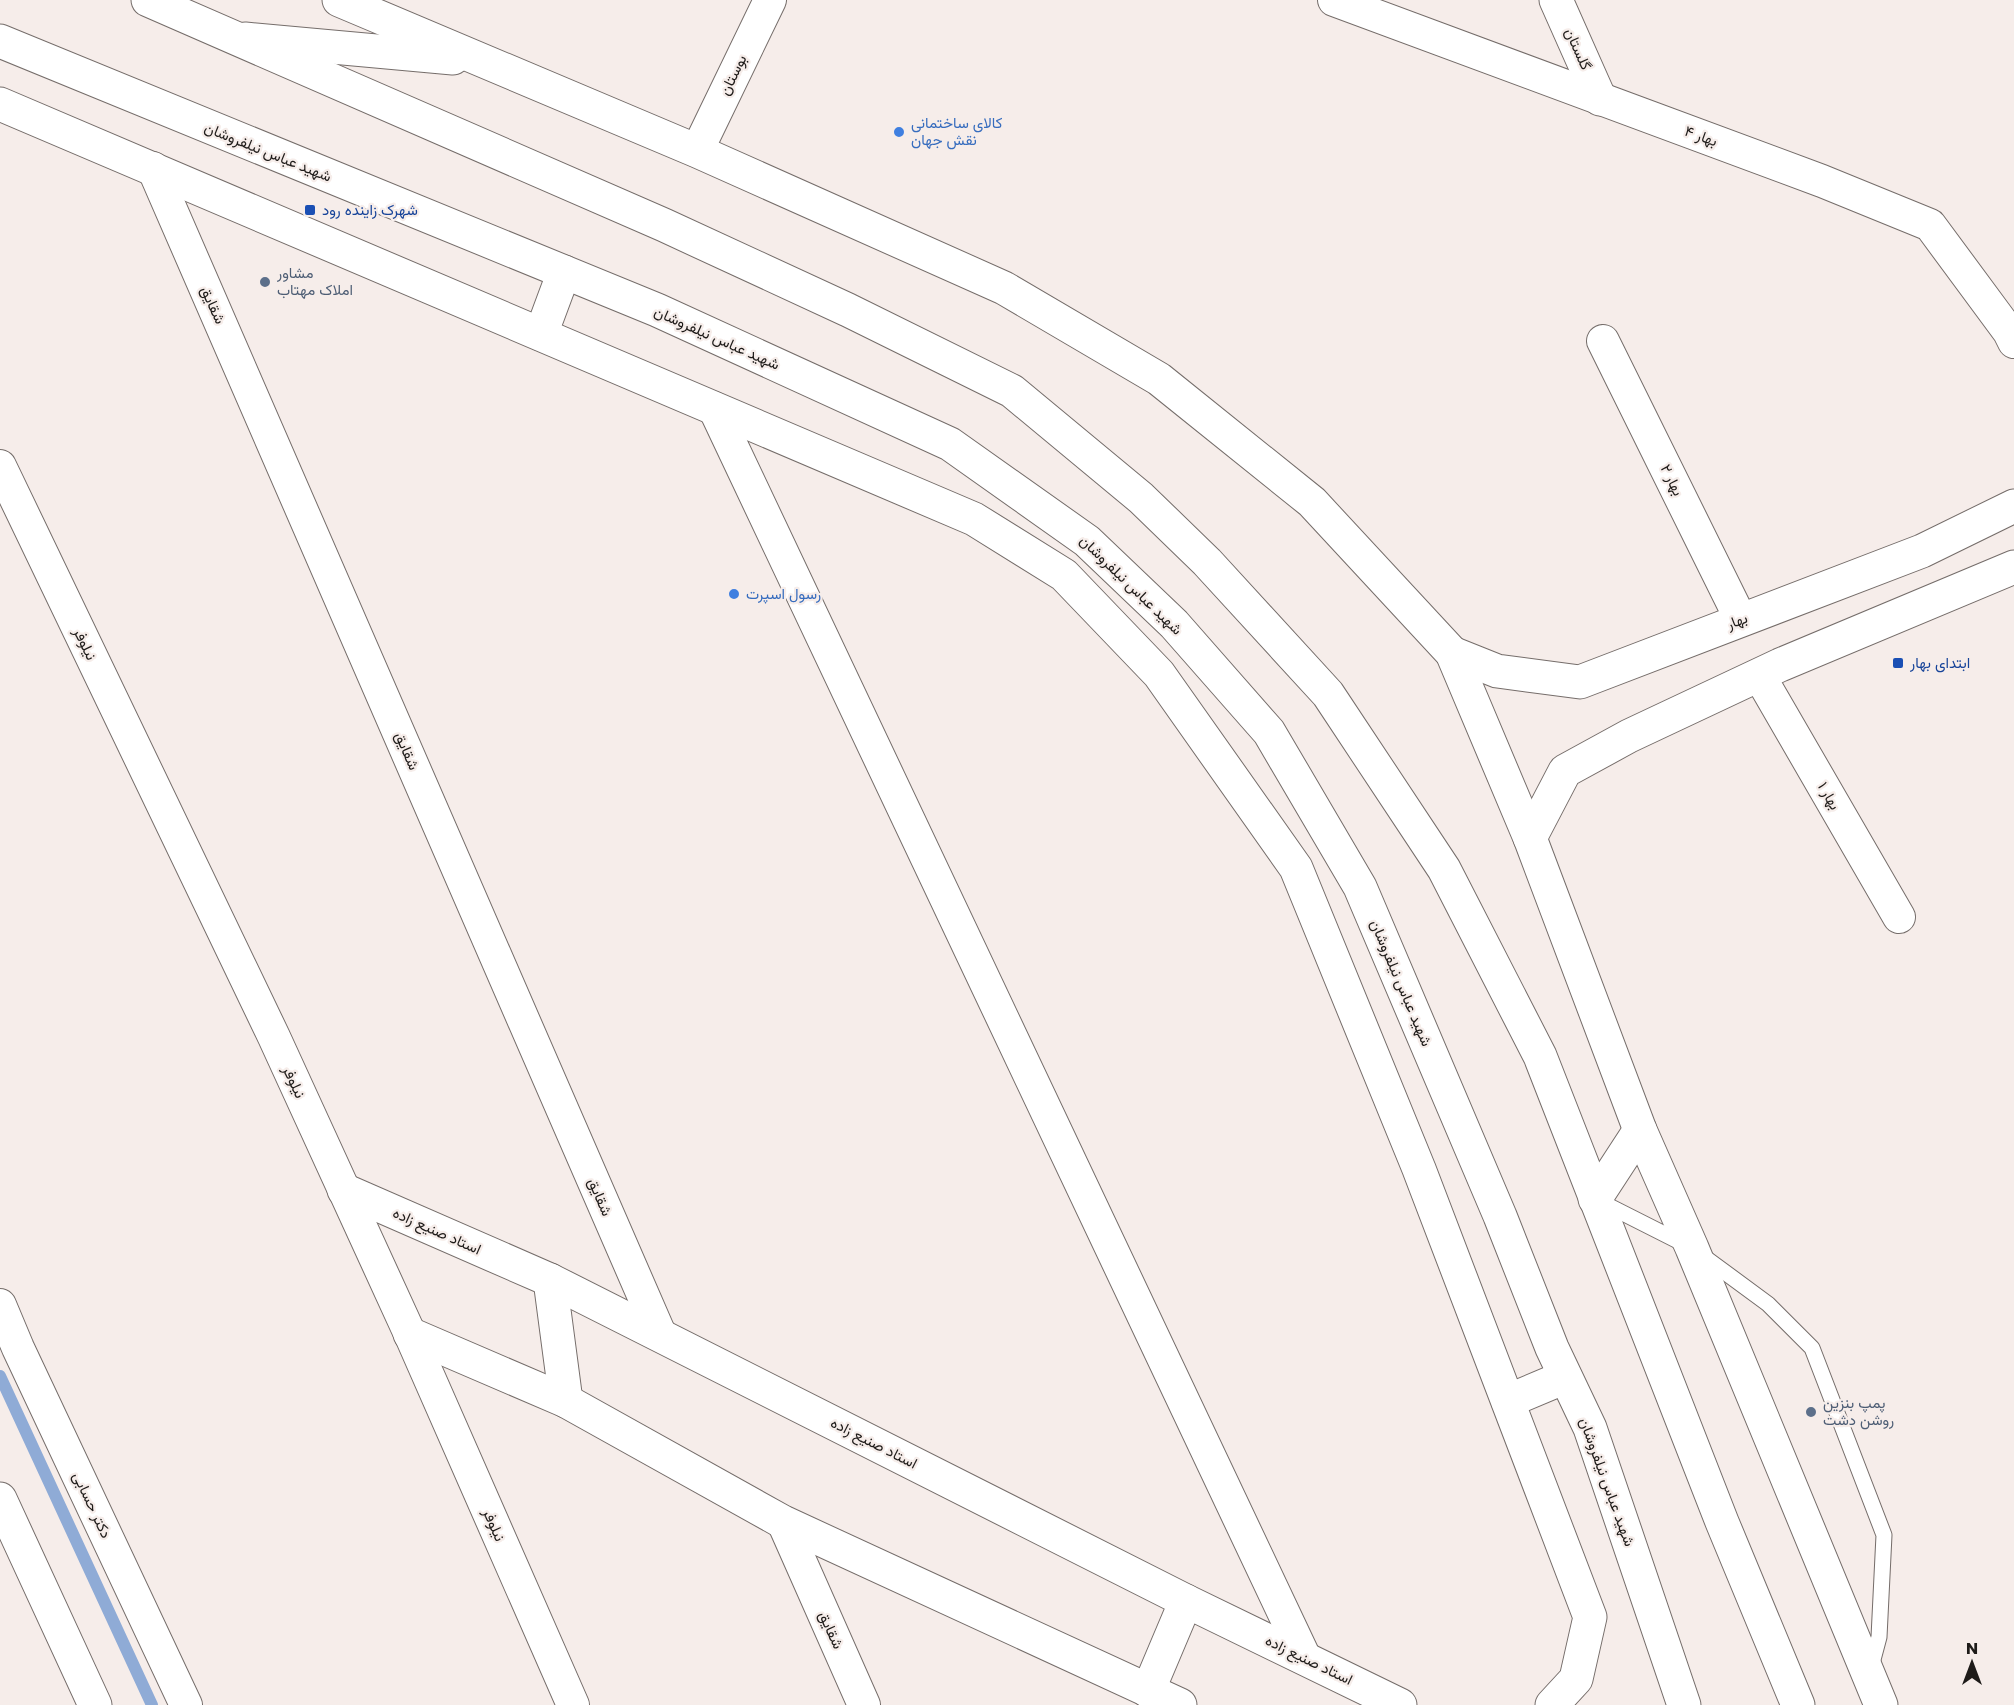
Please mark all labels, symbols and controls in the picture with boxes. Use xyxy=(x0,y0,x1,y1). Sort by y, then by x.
street label: گلستان xyxy=(1560,24,1597,73)
street label: بوستان xyxy=(714,51,751,99)
place label: کالای ساختمانی نقش جهان xyxy=(911,112,1003,150)
street label: شهید عباس نیلفروشان xyxy=(201,116,335,187)
street label: بهار ۴ xyxy=(1682,120,1721,151)
marker: کالای ساختمانی نقش جهان xyxy=(892,125,906,139)
place label: شهرک زاینده رود xyxy=(322,199,418,220)
marker: شهرک زاینده رود xyxy=(303,203,317,217)
place label: مشاور املاک مهتاب xyxy=(276,262,353,300)
marker: مشاور املاک مهتاب xyxy=(258,275,272,289)
street label: شقایق xyxy=(196,282,231,327)
street label: شهید عباس نیلفروشان xyxy=(651,300,784,375)
street label: بهار ۲ xyxy=(1656,460,1689,499)
street label: شهید عباس نیلفروشان xyxy=(1075,530,1187,639)
place label: رسول اسپرت xyxy=(746,583,821,604)
marker: رسول اسپرت xyxy=(727,587,741,601)
street label: بهار xyxy=(1722,607,1750,634)
street label: نیلوفر xyxy=(68,623,102,664)
place label: ابتدای بهار xyxy=(1909,652,1970,673)
marker: ابتدای بهار xyxy=(1891,656,1905,670)
street label: شقایق xyxy=(390,729,425,773)
street label: بهار ۱ xyxy=(1813,778,1846,814)
street label: شهید عباس نیلفروشان xyxy=(1365,916,1438,1049)
street label: نیلوفر xyxy=(277,1061,311,1102)
street label: شقایق xyxy=(583,1175,618,1219)
street label: استاد صنیع زاده xyxy=(389,1202,485,1260)
place label: پمپ بنزین روشن دشت xyxy=(1823,1392,1894,1430)
marker: پمپ بنزین روشن دشت xyxy=(1804,1405,1818,1419)
street label: استاد صنیع زاده xyxy=(827,1412,921,1474)
street label: شهید عباس نیلفروشان xyxy=(1574,1415,1641,1549)
street label: دکتر حسابی xyxy=(68,1468,117,1541)
street label: نیلوفر xyxy=(478,1504,511,1545)
street label: شقایق xyxy=(814,1607,849,1652)
street label: استاد صنیع زاده xyxy=(1262,1629,1356,1691)
north arrow xyxy=(1942,1633,2002,1693)
text: N xyxy=(1966,1637,1978,1660)

